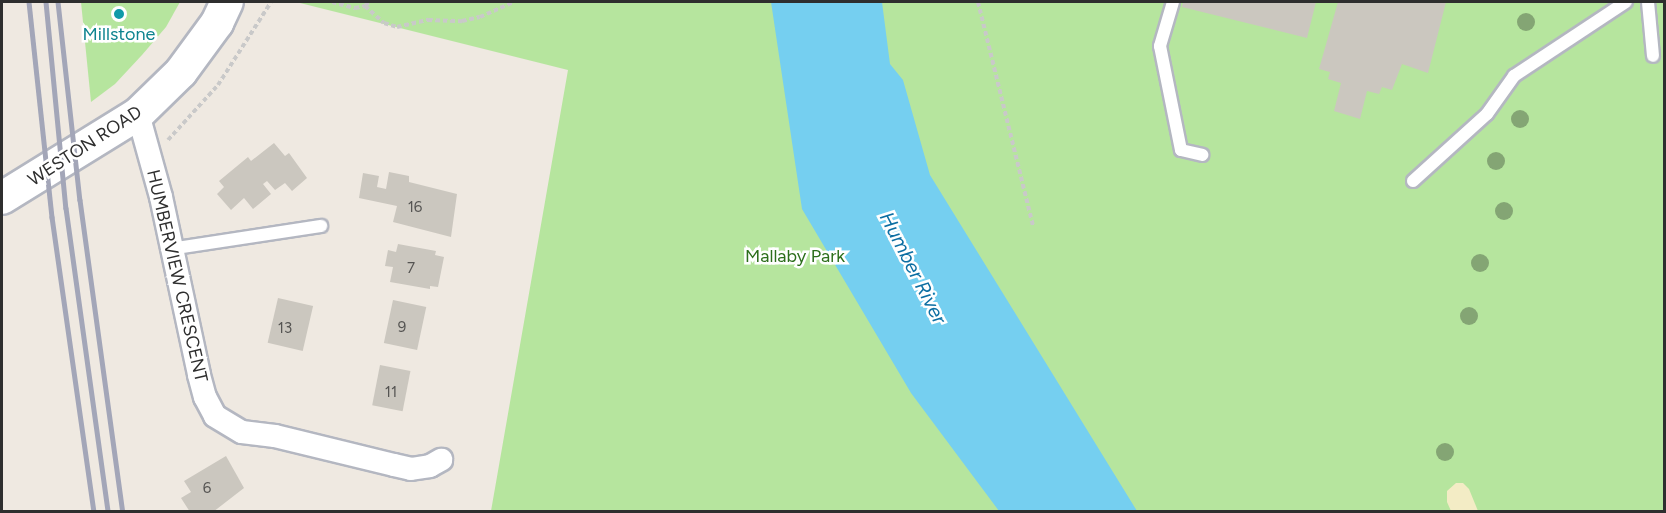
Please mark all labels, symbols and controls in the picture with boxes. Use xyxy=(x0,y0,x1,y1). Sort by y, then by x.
marker: Millstone xyxy=(112,7,126,21)
place label: Millstone xyxy=(83,23,155,45)
street label: WESTON ROAD xyxy=(24,101,146,191)
street label: HUMBERVIEW CRESCENT xyxy=(142,168,212,384)
house number: 16 xyxy=(408,199,422,217)
water label: Humber River xyxy=(874,208,952,328)
park label: Mallaby Park xyxy=(745,245,845,267)
house number: 7 xyxy=(407,260,415,278)
house number: 9 xyxy=(398,319,406,337)
house number: 13 xyxy=(278,320,292,338)
house number: 11 xyxy=(385,384,397,402)
house number: 6 xyxy=(203,480,211,498)

